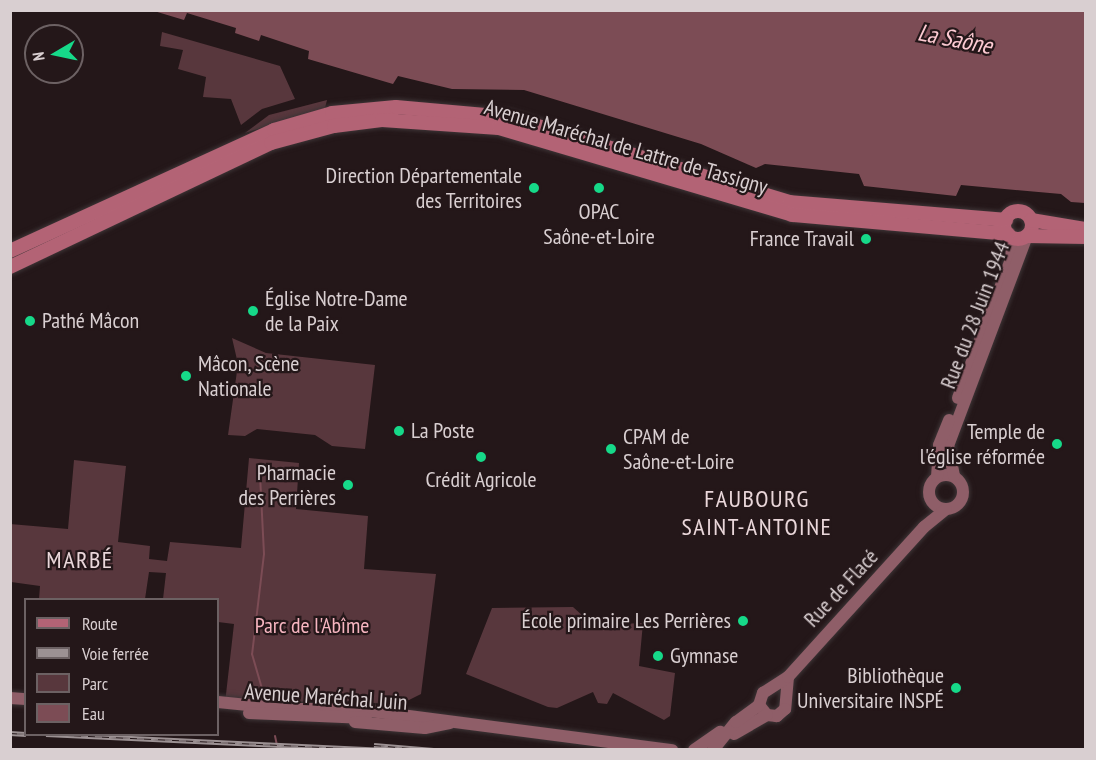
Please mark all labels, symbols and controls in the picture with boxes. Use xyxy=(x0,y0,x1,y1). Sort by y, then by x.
water label: La Saône xyxy=(915,18,995,60)
north arrow xyxy=(24,24,84,84)
text: N xyxy=(28,51,49,62)
street label: Avenue Maréchal de Lattre de Tassigny xyxy=(481,94,771,200)
place label: Direction Départementale des Territoires xyxy=(326,162,522,214)
marker: Direction Départementale des Territoires xyxy=(527,181,541,195)
marker: OPAC Saône-et-Loire xyxy=(592,181,606,195)
place label: OPAC Saône-et-Loire xyxy=(543,198,655,249)
place label: France Travail xyxy=(749,226,854,252)
marker: France Travail xyxy=(859,232,873,246)
street label: Rue du 28 Juin 1944 xyxy=(935,238,1015,392)
place label: Église Notre-Dame de la Paix xyxy=(265,285,408,336)
marker: Église Notre-Dame de la Paix xyxy=(246,304,260,318)
place label: Pathé Mâcon xyxy=(42,308,139,334)
marker: Pathé Mâcon xyxy=(23,314,37,328)
place label: Mâcon, Scène Nationale xyxy=(198,350,301,402)
marker: Mâcon, Scène Nationale xyxy=(179,369,193,383)
place label: La Poste xyxy=(411,418,474,444)
place label: Temple de l'église réformée xyxy=(920,418,1045,470)
place label: CPAM de Saône-et-Loire xyxy=(623,423,734,475)
marker: La Poste xyxy=(392,424,406,438)
marker: Temple de l'église réformée xyxy=(1050,437,1064,451)
marker: CPAM de Saône-et-Loire xyxy=(604,442,618,456)
marker: Crédit Agricole xyxy=(474,450,488,464)
place label: Pharmacie des Perrières xyxy=(238,459,336,511)
place label: Crédit Agricole xyxy=(425,467,537,493)
marker: Pharmacie des Perrières xyxy=(341,478,355,492)
district label: FAUBOURG SAINT-ANTOINE xyxy=(682,485,832,541)
street label: Rue de Flacé xyxy=(798,544,884,632)
district label: MARBÉ xyxy=(46,546,114,574)
legend xyxy=(24,598,219,736)
place label: École primaire Les Perrières xyxy=(521,608,731,634)
text: Route xyxy=(82,612,118,635)
park label: Parc de l'Abîme xyxy=(255,613,369,639)
marker: École primaire Les Perrières xyxy=(736,614,750,628)
text: Voie ferrée xyxy=(82,642,149,665)
place label: Gymnase xyxy=(670,643,738,669)
marker: Gymnase xyxy=(651,649,665,663)
place label: Bibliothèque Universitaire INSPÉ xyxy=(797,662,944,714)
text: Parc xyxy=(82,672,108,695)
street label: Avenue Maréchal Juin xyxy=(244,678,408,716)
marker: Bibliothèque Universitaire INSPÉ xyxy=(949,681,963,695)
text: Eau xyxy=(82,702,105,725)

